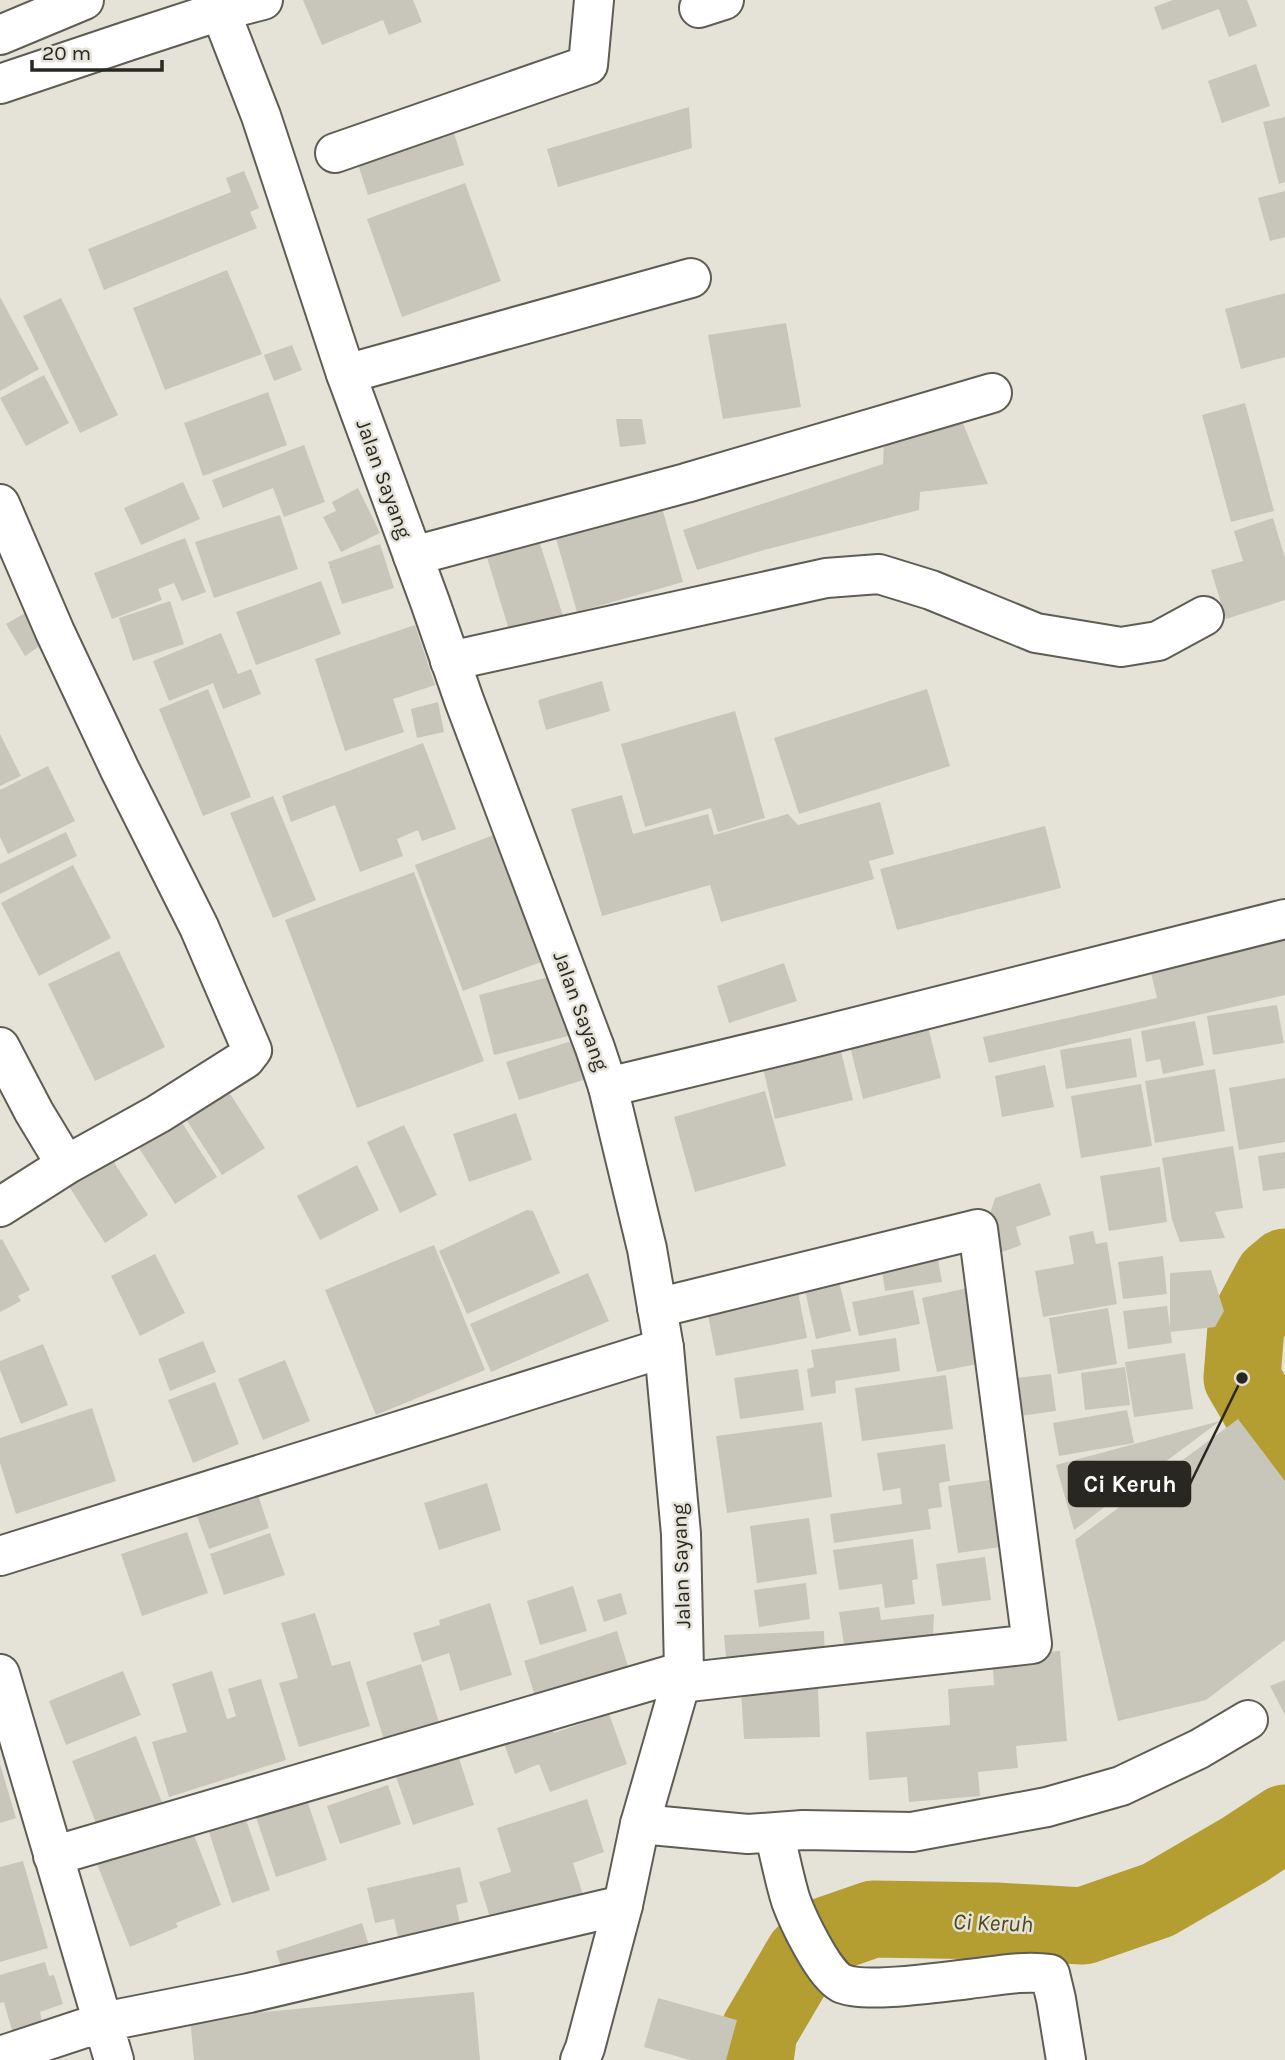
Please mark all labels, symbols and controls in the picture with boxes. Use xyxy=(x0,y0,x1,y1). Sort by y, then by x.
scale bar xyxy=(32,28,161,72)
text: 20 m xyxy=(42,41,91,65)
street label: Jalan Sayang xyxy=(351,416,417,542)
street label: Jalan Sayang xyxy=(548,948,614,1074)
callout: Ci Keruh xyxy=(1069,1462,1190,1506)
text: Ci Keruh xyxy=(1084,1471,1176,1498)
street label: Jalan Sayang xyxy=(667,1503,695,1629)
water label: Ci Keruh xyxy=(953,1908,1033,1938)

